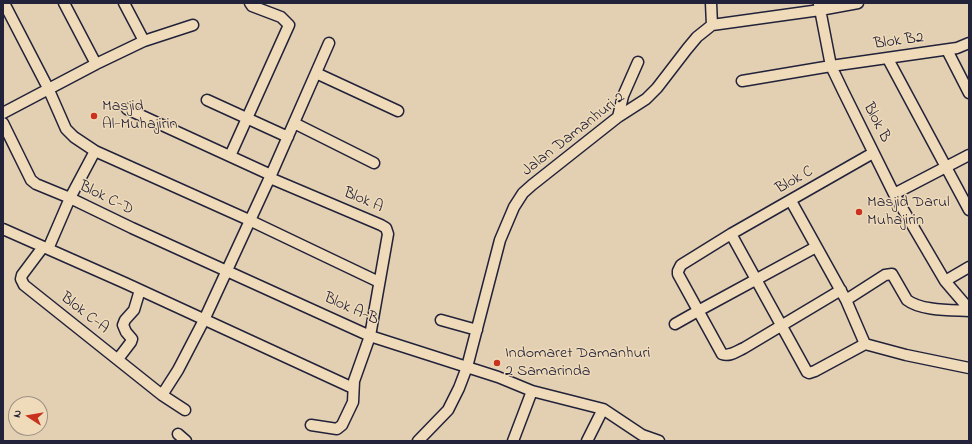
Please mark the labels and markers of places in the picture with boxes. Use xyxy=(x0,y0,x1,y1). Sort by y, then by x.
place label: Masjid Al-Muhajirin xyxy=(102,97,177,135)
marker: Masjid Al-Muhajirin xyxy=(89,111,99,121)
place label: Masjid Darul Muhajirin xyxy=(867,193,950,231)
marker: Masjid Darul Muhajirin xyxy=(854,207,864,217)
place label: Indomaret Damanhuri 2 Samarinda xyxy=(505,344,650,382)
marker: Indomaret Damanhuri 2 Samarinda xyxy=(492,358,502,368)

